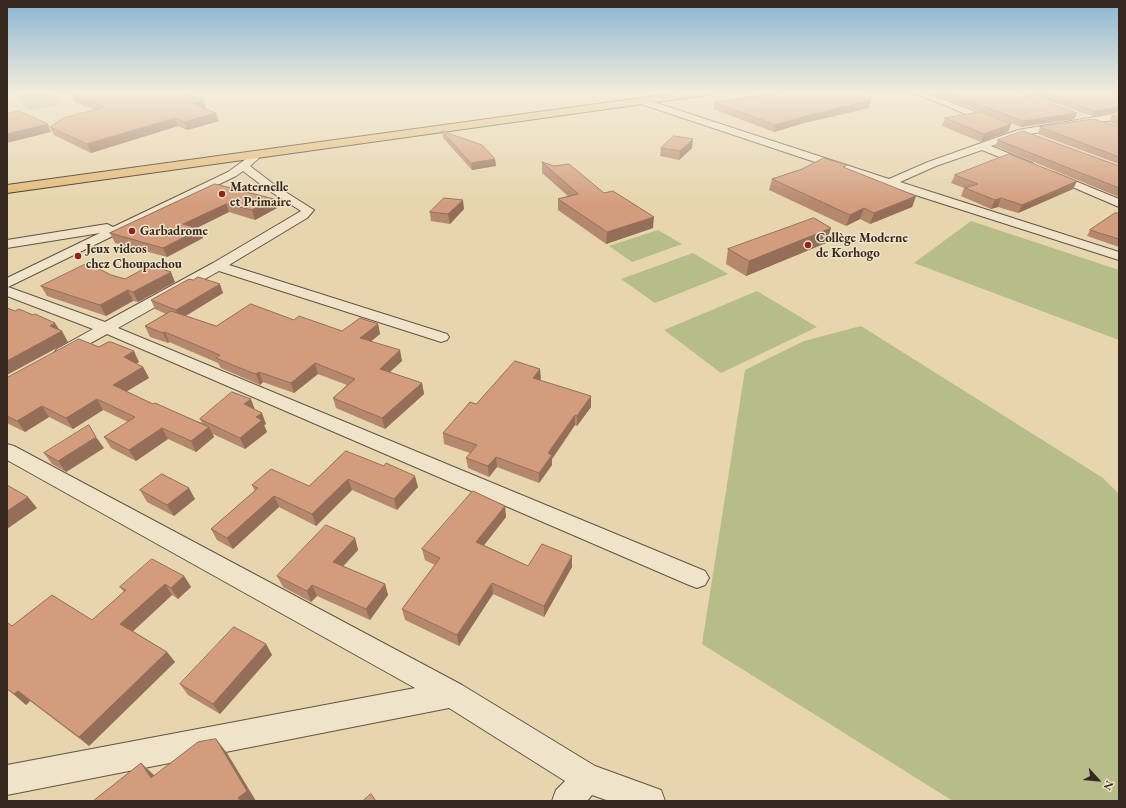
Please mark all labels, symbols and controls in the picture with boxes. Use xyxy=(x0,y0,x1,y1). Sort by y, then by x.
place label: Maternelle et Primaire xyxy=(230,179,291,210)
marker: Maternelle et Primaire xyxy=(217,189,227,199)
place label: Garbadrome xyxy=(140,223,208,239)
marker: Garbadrome xyxy=(127,226,137,236)
place label: Collège Moderne de Korhogo xyxy=(816,230,908,261)
marker: Collège Moderne de Korhogo xyxy=(803,240,813,250)
place label: Jeux videos chez Choupachou xyxy=(86,241,182,272)
marker: Jeux videos chez Choupachou xyxy=(73,251,83,261)
north arrow xyxy=(1078,760,1118,800)
text: N xyxy=(1100,778,1117,793)

